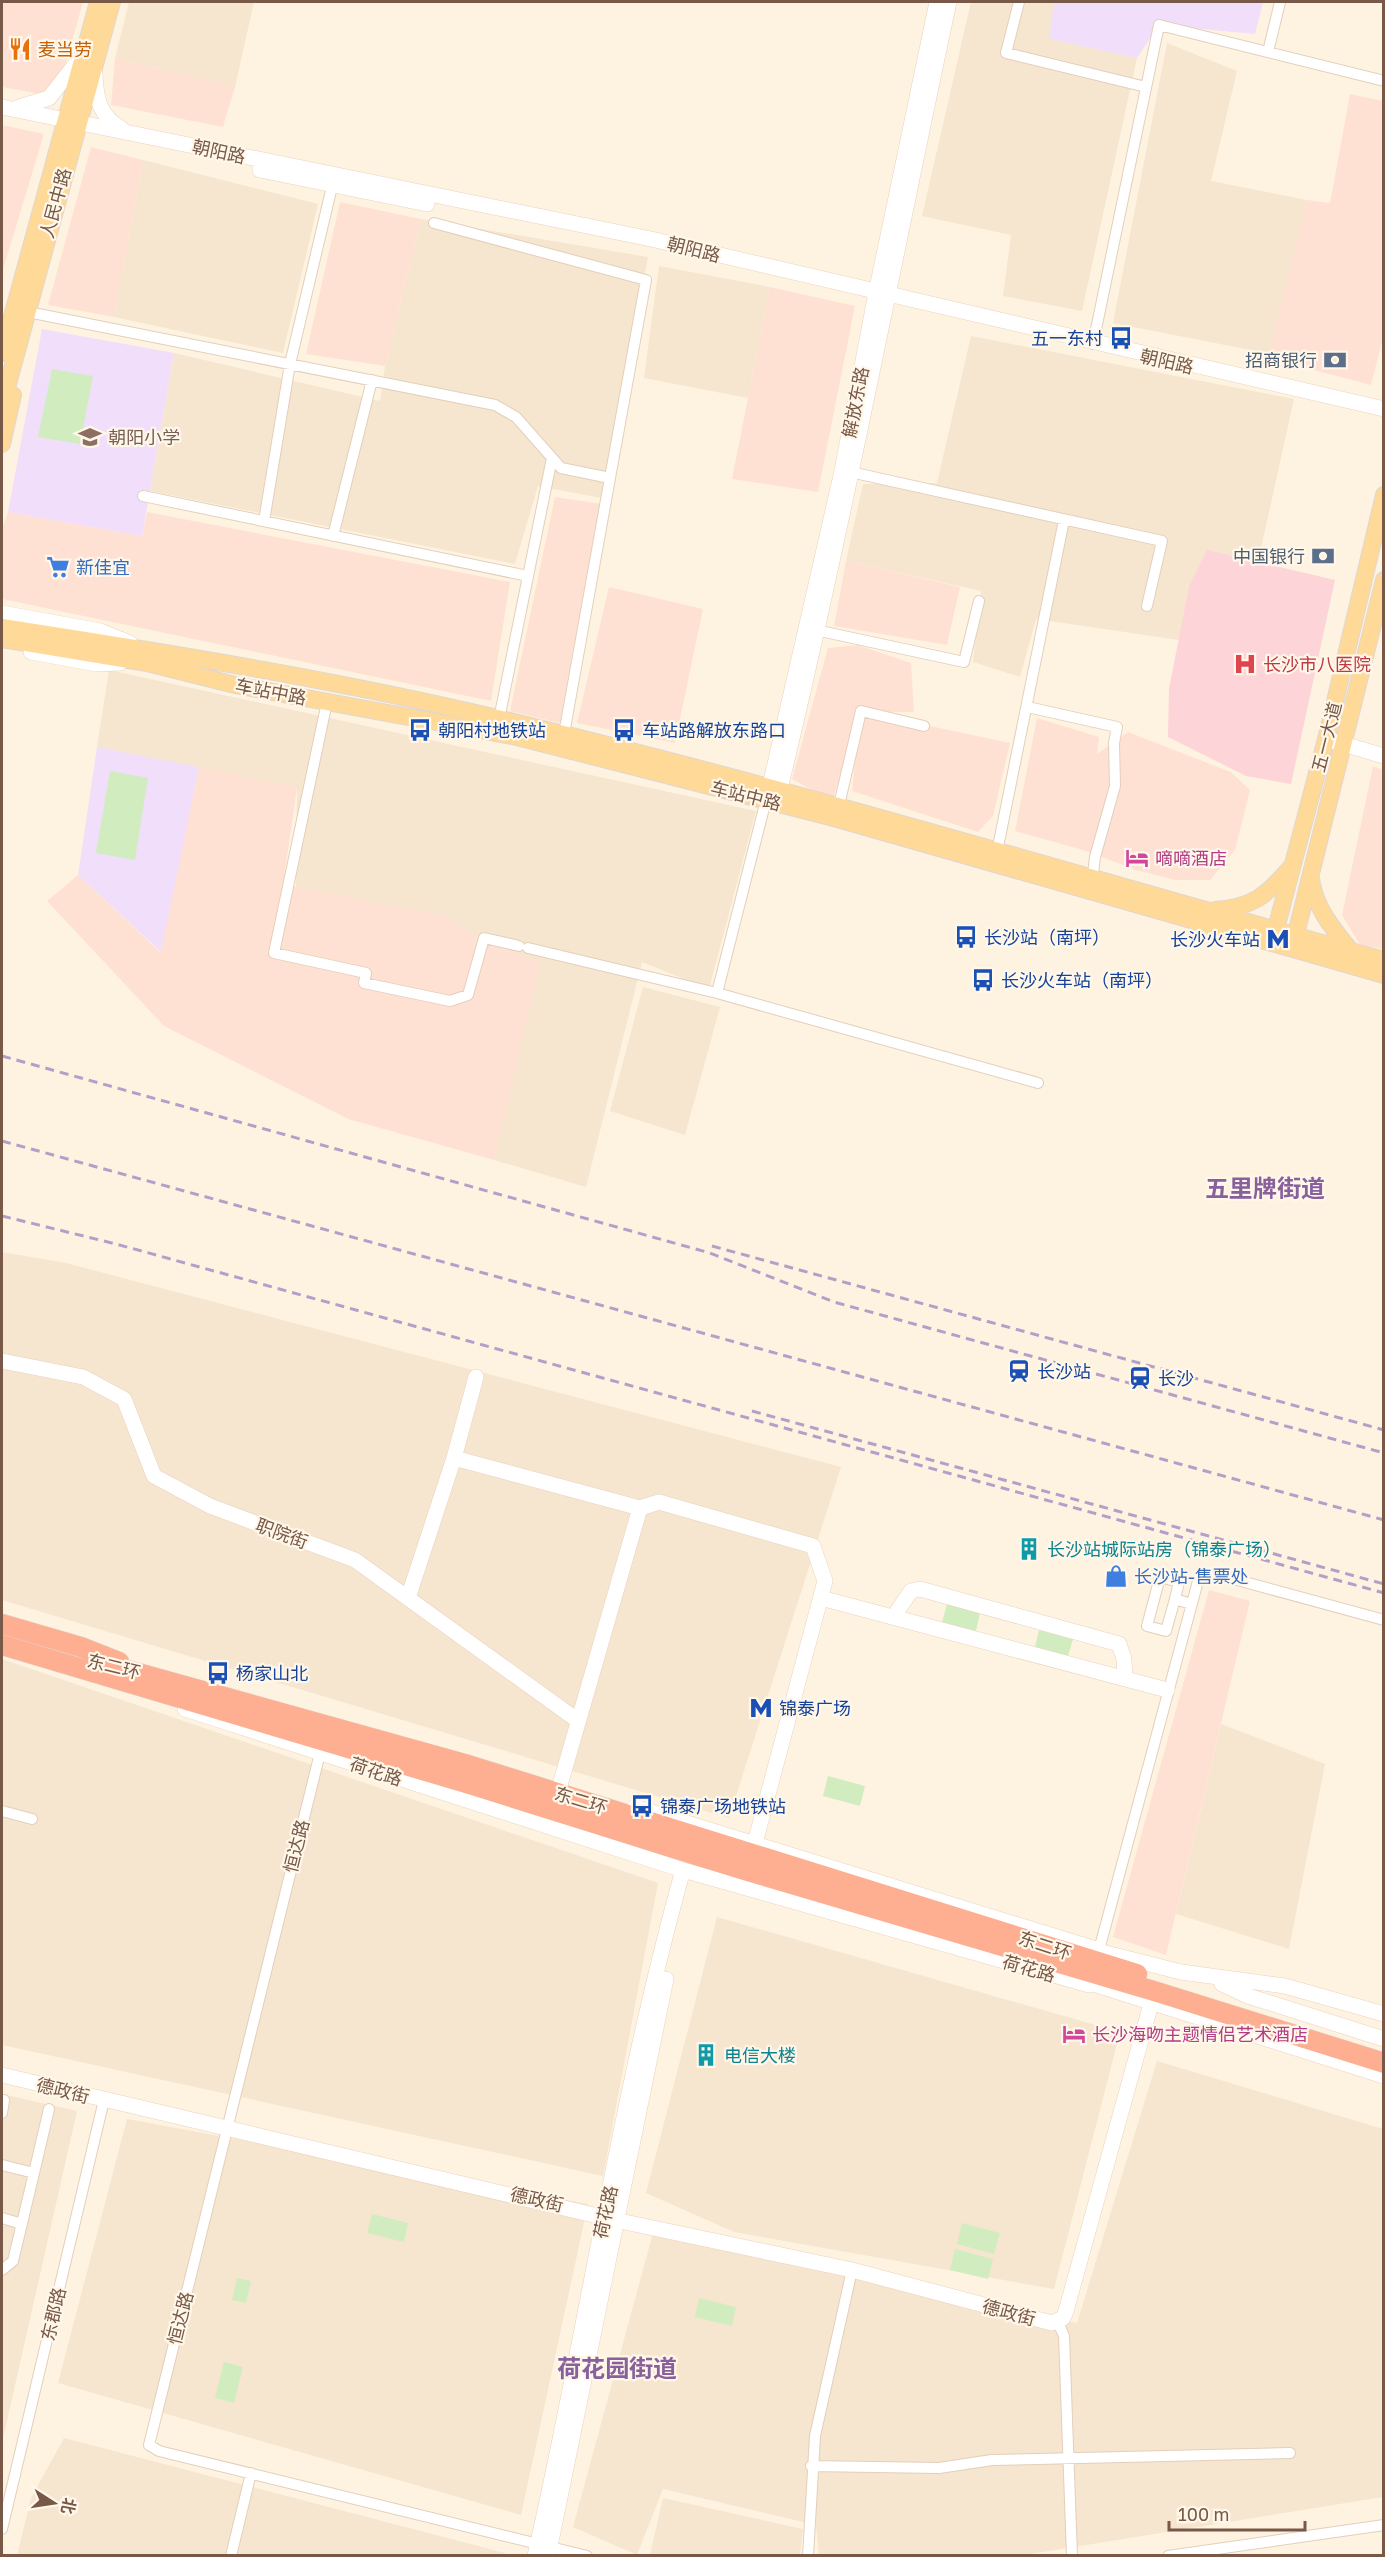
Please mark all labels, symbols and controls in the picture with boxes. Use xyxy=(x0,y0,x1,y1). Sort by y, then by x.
restaurant icon: 麦当劳 xyxy=(7,36,33,62)
place label: 麦当劳 xyxy=(38,38,92,60)
street label: 朝阳路 xyxy=(190,135,248,167)
street label: 人民中路 xyxy=(35,165,75,241)
street label: 朝阳路 xyxy=(665,232,723,266)
bus stop icon: 五一东村 xyxy=(1108,325,1134,351)
place label: 五一东村 xyxy=(1031,327,1103,349)
street label: 朝阳路 xyxy=(1138,344,1196,378)
bank icon: 招商银行 xyxy=(1322,347,1348,373)
place label: 招商银行 xyxy=(1245,349,1317,371)
street label: 解放东路 xyxy=(837,365,873,439)
school or university icon: 朝阳小学 xyxy=(77,424,103,450)
place label: 朝阳小学 xyxy=(108,426,180,448)
bank icon: 中国银行 xyxy=(1310,543,1336,569)
place label: 中国银行 xyxy=(1233,545,1305,567)
supermarket icon: 新佳宜 xyxy=(45,554,71,580)
place label: 新佳宜 xyxy=(76,556,130,578)
hospital icon: 长沙市八医院 xyxy=(1232,651,1258,677)
place label: 长沙市八医院 xyxy=(1263,653,1371,675)
street label: 车站中路 xyxy=(234,673,308,709)
street label: 五一大道 xyxy=(1307,699,1345,775)
bus stop icon: 朝阳村地铁站 xyxy=(407,717,433,743)
bus stop icon: 车站路解放东路口 xyxy=(611,717,637,743)
place label: 朝阳村地铁站 xyxy=(438,719,546,741)
place label: 车站路解放东路口 xyxy=(642,719,786,741)
street label: 车站中路 xyxy=(708,776,784,814)
hotel icon: 嘀嘀酒店 xyxy=(1124,845,1150,871)
place label: 嘀嘀酒店 xyxy=(1155,847,1227,869)
bus stop icon: 长沙站（南坪） xyxy=(953,924,979,950)
place label: 长沙站（南坪） xyxy=(984,926,1110,948)
metro station icon: 长沙火车站 xyxy=(1265,926,1291,952)
place label: 长沙火车站 xyxy=(1170,928,1260,950)
bus stop icon: 长沙火车站（南坪） xyxy=(970,967,996,993)
place label: 长沙火车站（南坪） xyxy=(1001,969,1163,991)
district label: 五里牌街道 xyxy=(1205,1173,1325,1202)
station icon: 长沙站 xyxy=(1006,1358,1032,1384)
place label: 长沙站 xyxy=(1037,1360,1091,1382)
station icon: 长沙 xyxy=(1127,1365,1153,1391)
place label: 长沙 xyxy=(1158,1367,1194,1389)
street label: 职院街 xyxy=(253,1513,311,1553)
building icon: 长沙站城际站房（锦泰广场） xyxy=(1016,1536,1042,1562)
place label: 长沙站城际站房（锦泰广场） xyxy=(1047,1538,1281,1560)
shop icon: 长沙站-售票处 xyxy=(1103,1563,1129,1589)
place label: 长沙站-售票处 xyxy=(1134,1565,1249,1587)
street label: 东二环 xyxy=(85,1649,143,1683)
bus stop icon: 杨家山北 xyxy=(205,1660,231,1686)
place label: 杨家山北 xyxy=(236,1662,308,1684)
metro station icon: 锦泰广场 xyxy=(748,1695,774,1721)
place label: 锦泰广场 xyxy=(779,1697,851,1719)
street label: 荷花路 xyxy=(347,1752,405,1790)
street label: 东二环 xyxy=(552,1782,610,1818)
bus stop icon: 锦泰广场地铁站 xyxy=(629,1793,655,1819)
place label: 锦泰广场地铁站 xyxy=(660,1795,786,1817)
street label: 恒达路 xyxy=(279,1817,313,1875)
street label: 东二环 xyxy=(1016,1926,1074,1964)
street label: 荷花路 xyxy=(1000,1950,1058,1986)
hotel icon: 长沙海吻主题情侣艺术酒店 xyxy=(1061,2021,1087,2047)
place label: 长沙海吻主题情侣艺术酒店 xyxy=(1092,2023,1308,2045)
building icon: 电信大楼 xyxy=(693,2042,719,2068)
place label: 电信大楼 xyxy=(724,2044,796,2066)
street label: 德政街 xyxy=(34,2073,92,2107)
street label: 德政街 xyxy=(508,2182,566,2216)
street label: 荷花路 xyxy=(589,2183,621,2241)
street label: 东郡路 xyxy=(36,2285,70,2343)
street label: 恒达路 xyxy=(163,2289,197,2347)
street label: 德政街 xyxy=(980,2294,1038,2330)
district label: 荷花园街道 xyxy=(557,2353,677,2382)
north arrow xyxy=(24,2473,84,2533)
scale bar xyxy=(1169,2494,1306,2532)
text: 北 xyxy=(57,2496,80,2516)
text: 100 m xyxy=(1178,2503,1229,2525)

